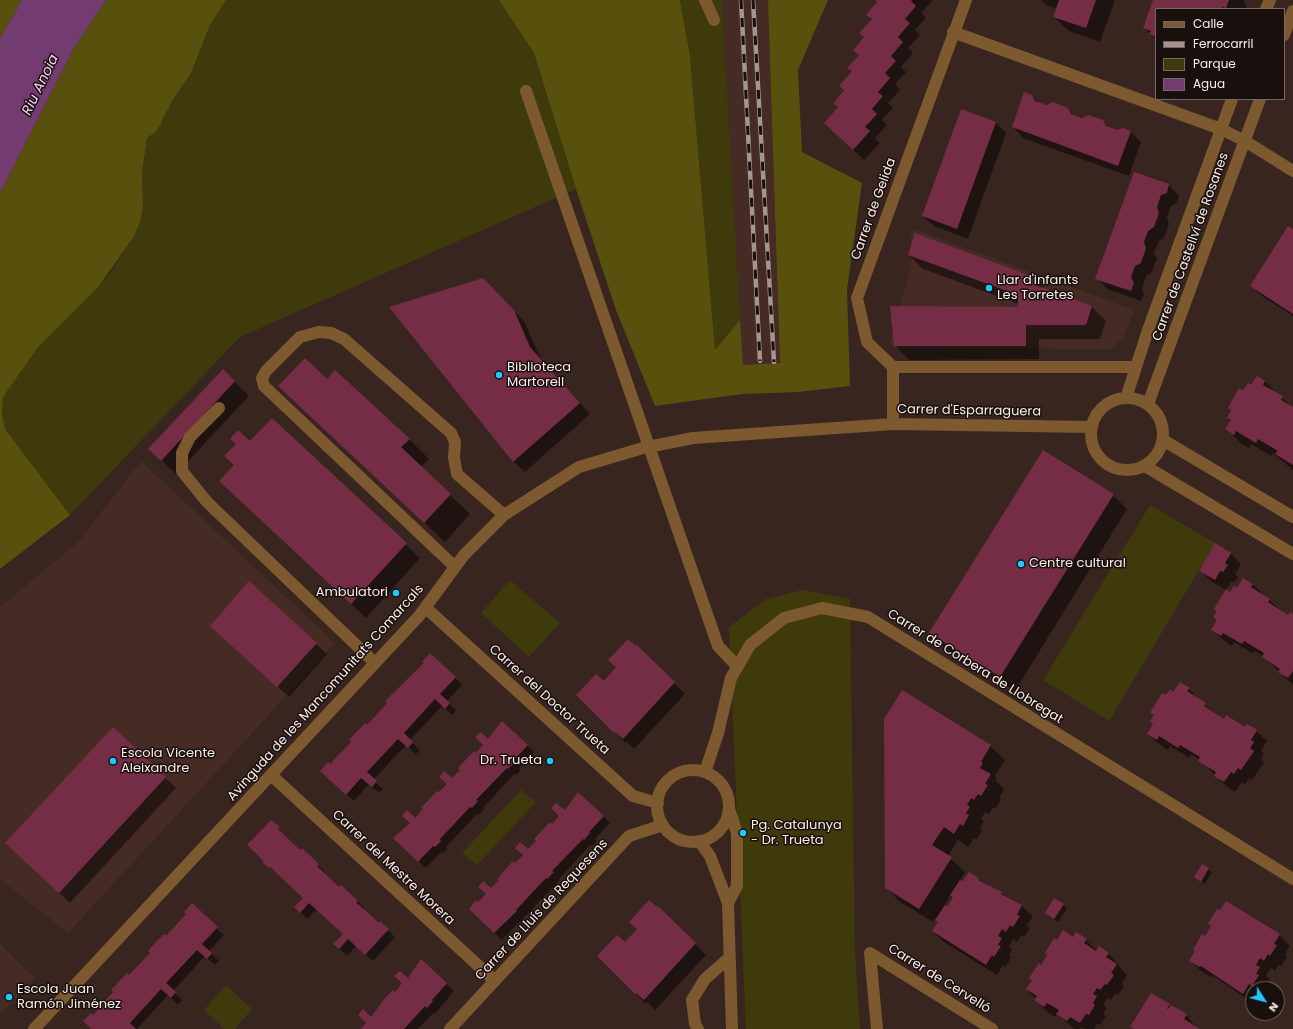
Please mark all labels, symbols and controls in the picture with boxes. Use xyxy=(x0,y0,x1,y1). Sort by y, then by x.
legend xyxy=(1155,8,1285,100)
text: Calle xyxy=(1193,15,1224,32)
text: Ferrocarril xyxy=(1193,35,1253,52)
water label: Riu Anoia xyxy=(19,52,63,118)
text: Parque xyxy=(1193,55,1236,72)
text: Agua xyxy=(1193,75,1225,92)
street label: Carrer de Castellví de Rosanes xyxy=(1150,151,1232,343)
street label: Carrer de Gelida xyxy=(848,156,900,262)
place label: Llar d'infants Les Torretes xyxy=(997,273,1078,304)
marker: Llar d'infants Les Torretes xyxy=(984,283,994,293)
place label: Biblioteca Martorell xyxy=(507,360,571,391)
marker: Biblioteca Martorell xyxy=(494,370,504,380)
street label: Carrer d'Esparraguera xyxy=(897,402,1041,420)
place label: Centre cultural xyxy=(1029,556,1126,572)
marker: Centre cultural xyxy=(1016,559,1026,569)
street label: Avinguda de les Mancomunitats Comarcals xyxy=(225,582,427,804)
place label: Ambulatori xyxy=(316,585,388,601)
marker: Ambulatori xyxy=(391,588,401,598)
street label: Carrer de Corbera de Llobregat xyxy=(884,606,1066,728)
street label: Carrer del Doctor Trueta xyxy=(485,642,613,758)
place label: Escola Vicente Aleixandre xyxy=(121,746,215,777)
place label: Dr. Trueta xyxy=(480,753,542,769)
marker: Escola Vicente Aleixandre xyxy=(108,756,118,766)
marker: Dr. Trueta xyxy=(545,756,555,766)
street label: Carrer del Mestre Morera xyxy=(329,807,457,929)
place label: Pg. Catalunya - Dr. Trueta xyxy=(751,818,842,849)
marker: Pg. Catalunya - Dr. Trueta xyxy=(738,828,748,838)
street label: Carrer de Lluís de Requesens xyxy=(472,836,612,984)
street label: Carrer de Cervelló xyxy=(885,941,993,1017)
north arrow xyxy=(1245,981,1285,1021)
place label: Escola Juan Ramón Jiménez xyxy=(17,982,121,1013)
marker: Escola Juan Ramón Jiménez xyxy=(4,992,14,1002)
text: N xyxy=(1265,999,1283,1016)

